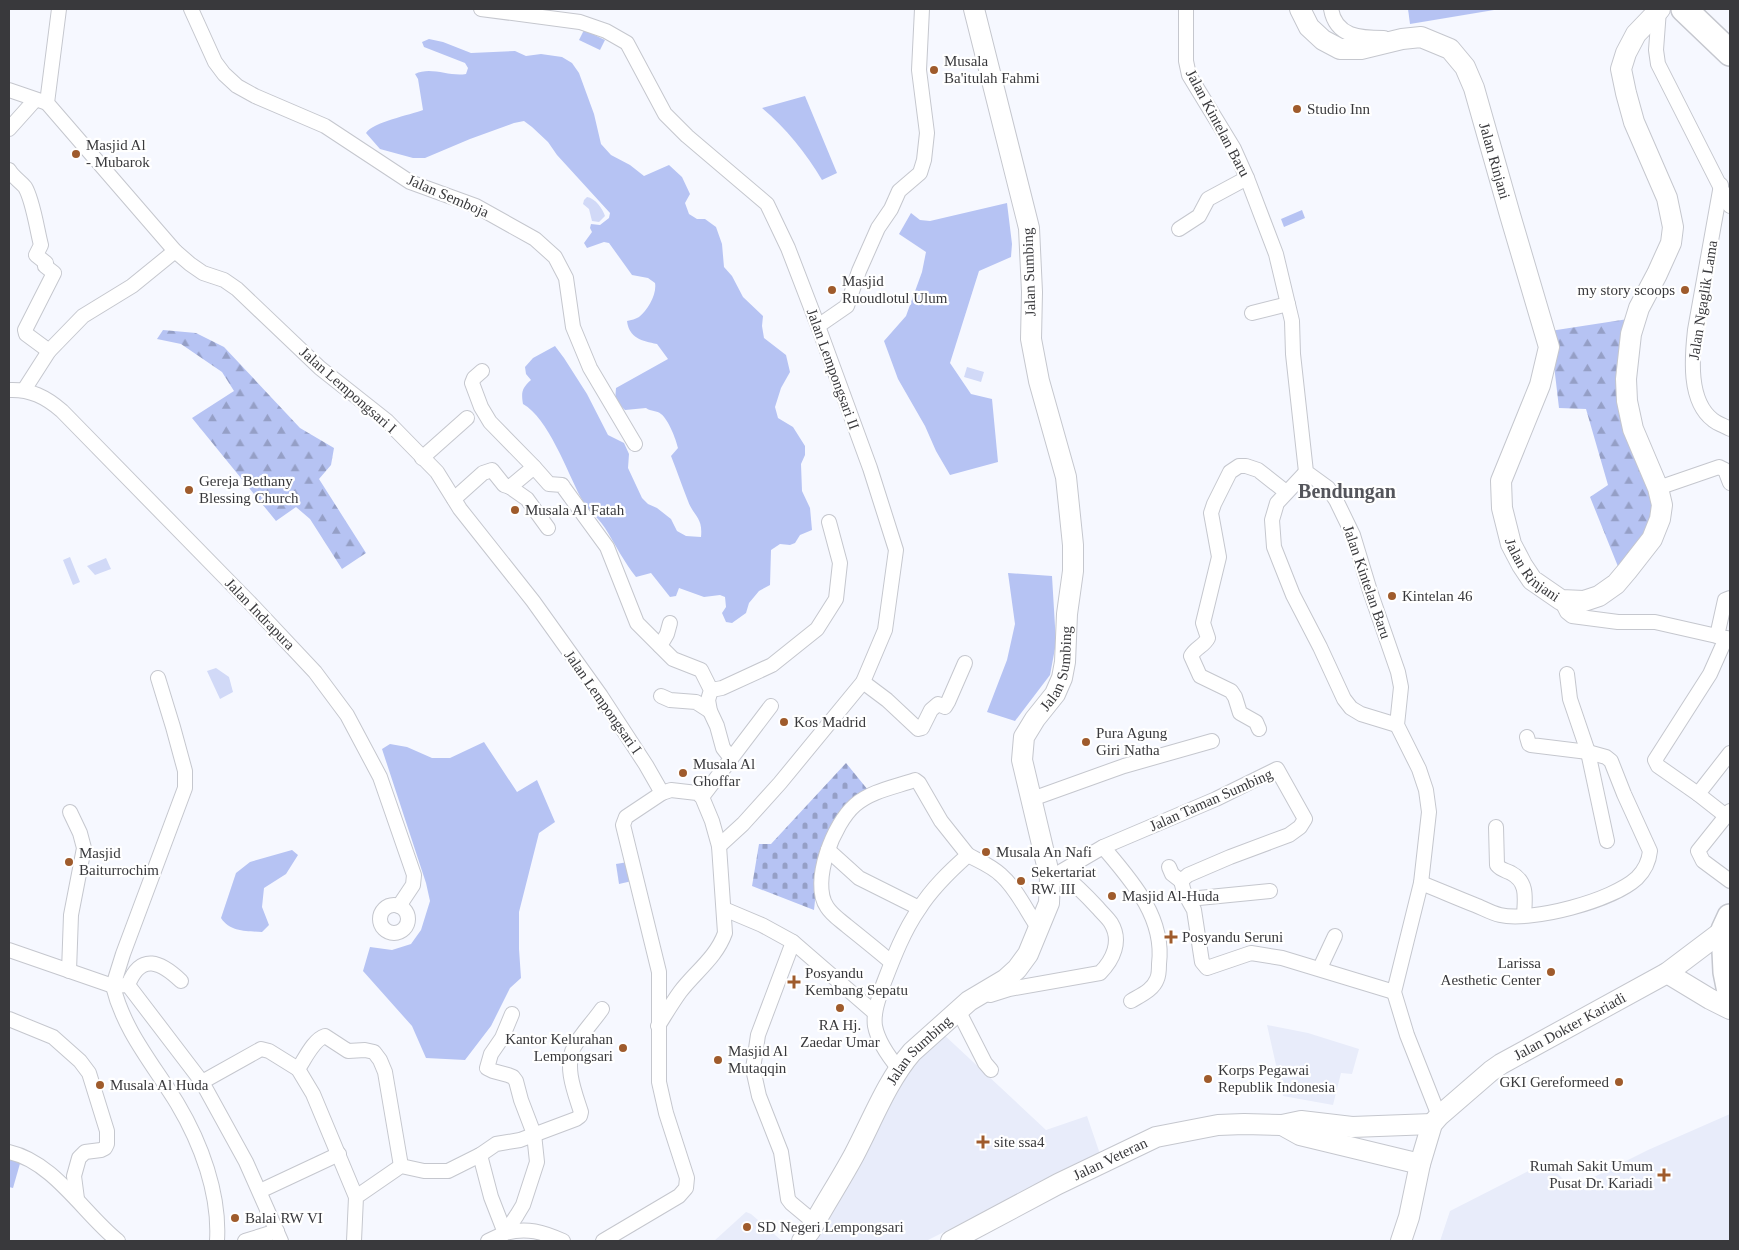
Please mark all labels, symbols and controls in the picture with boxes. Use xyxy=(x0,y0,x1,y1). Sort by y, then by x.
place label: Musala Ba'itulah Fahmi xyxy=(944,53,1040,86)
marker: Musala Ba'itulah Fahmi xyxy=(928,64,940,76)
street label: Jalan Kintelan Baru xyxy=(1183,67,1253,180)
place label: Studio Inn xyxy=(1307,101,1370,117)
marker: Studio Inn xyxy=(1291,103,1303,115)
street label: Jalan Rinjani xyxy=(1476,121,1513,201)
place label: Masjid Al - Mubarok xyxy=(86,137,150,170)
marker: Masjid Al - Mubarok xyxy=(70,148,82,160)
street label: Jalan Semboja xyxy=(405,172,492,221)
street label: Jalan Sumbing xyxy=(1019,227,1039,317)
street label: Jalan Ngaglik Lama xyxy=(1686,239,1720,361)
place label: Masjid Ruoudlotul Ulum xyxy=(842,273,948,306)
place label: my story scoops xyxy=(1578,282,1675,298)
marker: Masjid Ruoudlotul Ulum xyxy=(826,284,838,296)
marker: my story scoops xyxy=(1679,284,1691,296)
street label: Jalan Lempongsari II xyxy=(804,306,862,432)
street label: Jalan Lempongsari I xyxy=(297,344,399,436)
place label: Gereja Bethany Blessing Church xyxy=(199,473,299,506)
district label: Bendungan xyxy=(1298,480,1396,503)
marker: Gereja Bethany Blessing Church xyxy=(183,484,195,496)
place label: Musala Al Fatah xyxy=(525,502,625,518)
marker: Musala Al Fatah xyxy=(509,504,521,516)
street label: Jalan Kintelan Baru xyxy=(1340,523,1394,641)
street label: Jalan Rinjani xyxy=(1502,537,1563,605)
street label: Jalan Indrapura xyxy=(222,575,298,653)
place label: Kintelan 46 xyxy=(1402,588,1473,604)
marker: Kintelan 46 xyxy=(1386,590,1398,602)
street label: Jalan Sumbing xyxy=(1037,625,1075,714)
street label: Jalan Lempongsari I xyxy=(561,647,645,757)
place label: Kos Madrid xyxy=(794,714,867,730)
marker: Kos Madrid xyxy=(778,716,790,728)
place label: Pura Agung Giri Natha xyxy=(1096,725,1168,758)
marker: Pura Agung Giri Natha xyxy=(1080,736,1092,748)
place label: Musala Al Ghoffar xyxy=(693,756,755,789)
street label: Jalan Taman Sumbing xyxy=(1147,765,1275,834)
marker: Musala Al Ghoffar xyxy=(677,767,689,779)
place label: Musala An Nafi xyxy=(996,844,1092,860)
place label: Masjid Baiturrochim xyxy=(79,845,159,878)
marker: Musala An Nafi xyxy=(980,846,992,858)
marker: Masjid Baiturrochim xyxy=(63,856,75,868)
place label: Sekertariat RW. III xyxy=(1031,864,1097,897)
marker: Sekertariat RW. III xyxy=(1015,875,1027,887)
place label: Masjid Al-Huda xyxy=(1122,888,1219,904)
marker: Masjid Al-Huda xyxy=(1106,890,1118,902)
place label: Posyandu Seruni xyxy=(1182,929,1283,945)
marker: Posyandu Seruni xyxy=(1164,930,1178,944)
place label: Larissa Aesthetic Center xyxy=(1441,955,1541,988)
place label: Posyandu Kembang Sepatu xyxy=(805,965,908,998)
marker: Larissa Aesthetic Center xyxy=(1545,966,1557,978)
marker: Posyandu Kembang Sepatu xyxy=(787,975,801,989)
street label: Jalan Dokter Kariadi xyxy=(1511,989,1628,1063)
marker: RA Hj. Zaedar Umar xyxy=(834,1002,846,1014)
street label: Jalan Sumbing xyxy=(883,1012,955,1088)
place label: RA Hj. Zaedar Umar xyxy=(800,1017,880,1050)
place label: Kantor Kelurahan Lempongsari xyxy=(505,1031,613,1064)
marker: Kantor Kelurahan Lempongsari xyxy=(617,1042,629,1054)
place label: Masjid Al Mutaqqin xyxy=(728,1043,788,1076)
marker: Masjid Al Mutaqqin xyxy=(712,1054,724,1066)
place label: Korps Pegawai Republik Indonesia xyxy=(1218,1062,1335,1095)
marker: Korps Pegawai Republik Indonesia xyxy=(1202,1073,1214,1085)
place label: GKI Gereformeed xyxy=(1499,1074,1609,1090)
marker: GKI Gereformeed xyxy=(1613,1076,1625,1088)
place label: Musala Al Huda xyxy=(110,1077,209,1093)
marker: Musala Al Huda xyxy=(94,1079,106,1091)
place label: site ssa4 xyxy=(994,1134,1045,1150)
street label: Jalan Veteran xyxy=(1070,1134,1150,1184)
marker: site ssa4 xyxy=(976,1135,990,1149)
place label: Rumah Sakit Umum Pusat Dr. Kariadi xyxy=(1530,1158,1653,1191)
marker: Rumah Sakit Umum Pusat Dr. Kariadi xyxy=(1657,1168,1671,1182)
place label: Balai RW VI xyxy=(245,1210,323,1226)
marker: Balai RW VI xyxy=(229,1212,241,1224)
place label: SD Negeri Lempongsari xyxy=(757,1219,904,1235)
marker: SD Negeri Lempongsari xyxy=(741,1221,753,1233)

